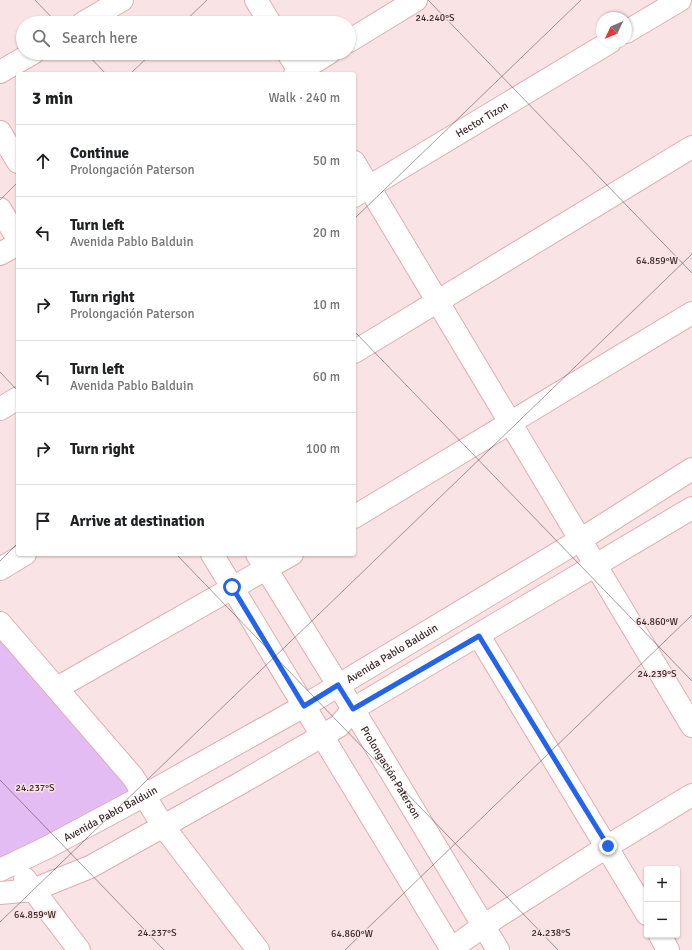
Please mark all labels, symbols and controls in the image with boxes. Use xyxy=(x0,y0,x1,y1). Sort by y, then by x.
text: 24.240°S xyxy=(416,12,455,24)
north arrow xyxy=(596,12,632,48)
search box xyxy=(16,16,356,60)
icon: search xyxy=(30,27,52,49)
text: Search here xyxy=(62,29,138,47)
text: 3 min xyxy=(32,88,73,109)
text: Walk · 240 m xyxy=(269,90,340,106)
street label: Hector Tizon xyxy=(453,99,511,140)
text: Continue xyxy=(70,144,129,162)
icon: ahead xyxy=(32,150,54,172)
text: 50 m xyxy=(313,153,340,169)
text: Prolongación Paterson xyxy=(70,162,195,178)
text: Turn left xyxy=(70,216,124,234)
icon: left xyxy=(32,222,54,244)
text: 20 m xyxy=(313,225,340,241)
text: Avenida Pablo Balduin xyxy=(70,234,194,250)
text: 64.859°W xyxy=(636,255,678,267)
text: Turn right xyxy=(70,288,135,306)
icon: right xyxy=(32,294,54,316)
text: 10 m xyxy=(313,297,340,313)
text: Prolongación Paterson xyxy=(70,306,195,322)
text: Turn left xyxy=(70,360,124,378)
icon: left xyxy=(32,366,54,388)
text: 60 m xyxy=(313,369,340,385)
text: Avenida Pablo Balduin xyxy=(70,378,194,394)
icon: right xyxy=(32,438,54,460)
text: Turn right xyxy=(70,440,135,458)
text: 100 m xyxy=(306,441,340,457)
icon: arrive xyxy=(32,510,54,532)
text: Arrive at destination xyxy=(70,512,205,530)
route start xyxy=(223,578,241,596)
text: 64.860°W xyxy=(636,616,678,628)
street label: Avenida Pablo Balduin xyxy=(344,621,440,686)
text: 24.239°S xyxy=(638,668,677,680)
street label: Prolongación Paterson xyxy=(358,724,423,821)
text: 24.237°S xyxy=(16,782,55,794)
street label: Avenida Pablo Balduin xyxy=(61,783,160,844)
route end xyxy=(599,837,617,855)
map controls xyxy=(644,866,680,938)
button: + xyxy=(644,866,680,902)
button: − xyxy=(644,902,680,938)
text: 64.859°W xyxy=(14,909,56,921)
text: 24.237°S xyxy=(138,927,177,939)
text: 24.238°S xyxy=(532,927,571,939)
text: 64.860°W xyxy=(331,928,373,940)

